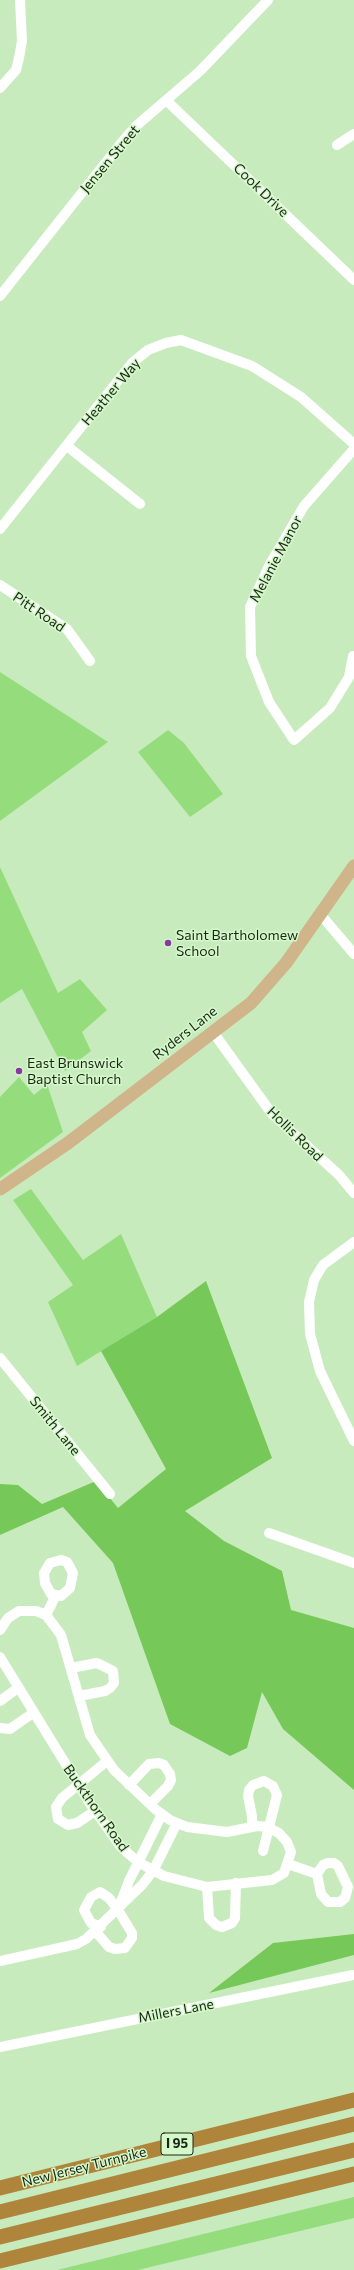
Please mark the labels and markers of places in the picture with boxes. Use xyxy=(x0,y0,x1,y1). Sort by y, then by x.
place label: Saint Bartholomew School xyxy=(176,927,298,960)
marker: Saint Bartholomew School xyxy=(163,938,173,948)
place label: East Brunswick Baptist Church xyxy=(27,1055,123,1088)
marker: East Brunswick Baptist Church xyxy=(14,1066,24,1076)

